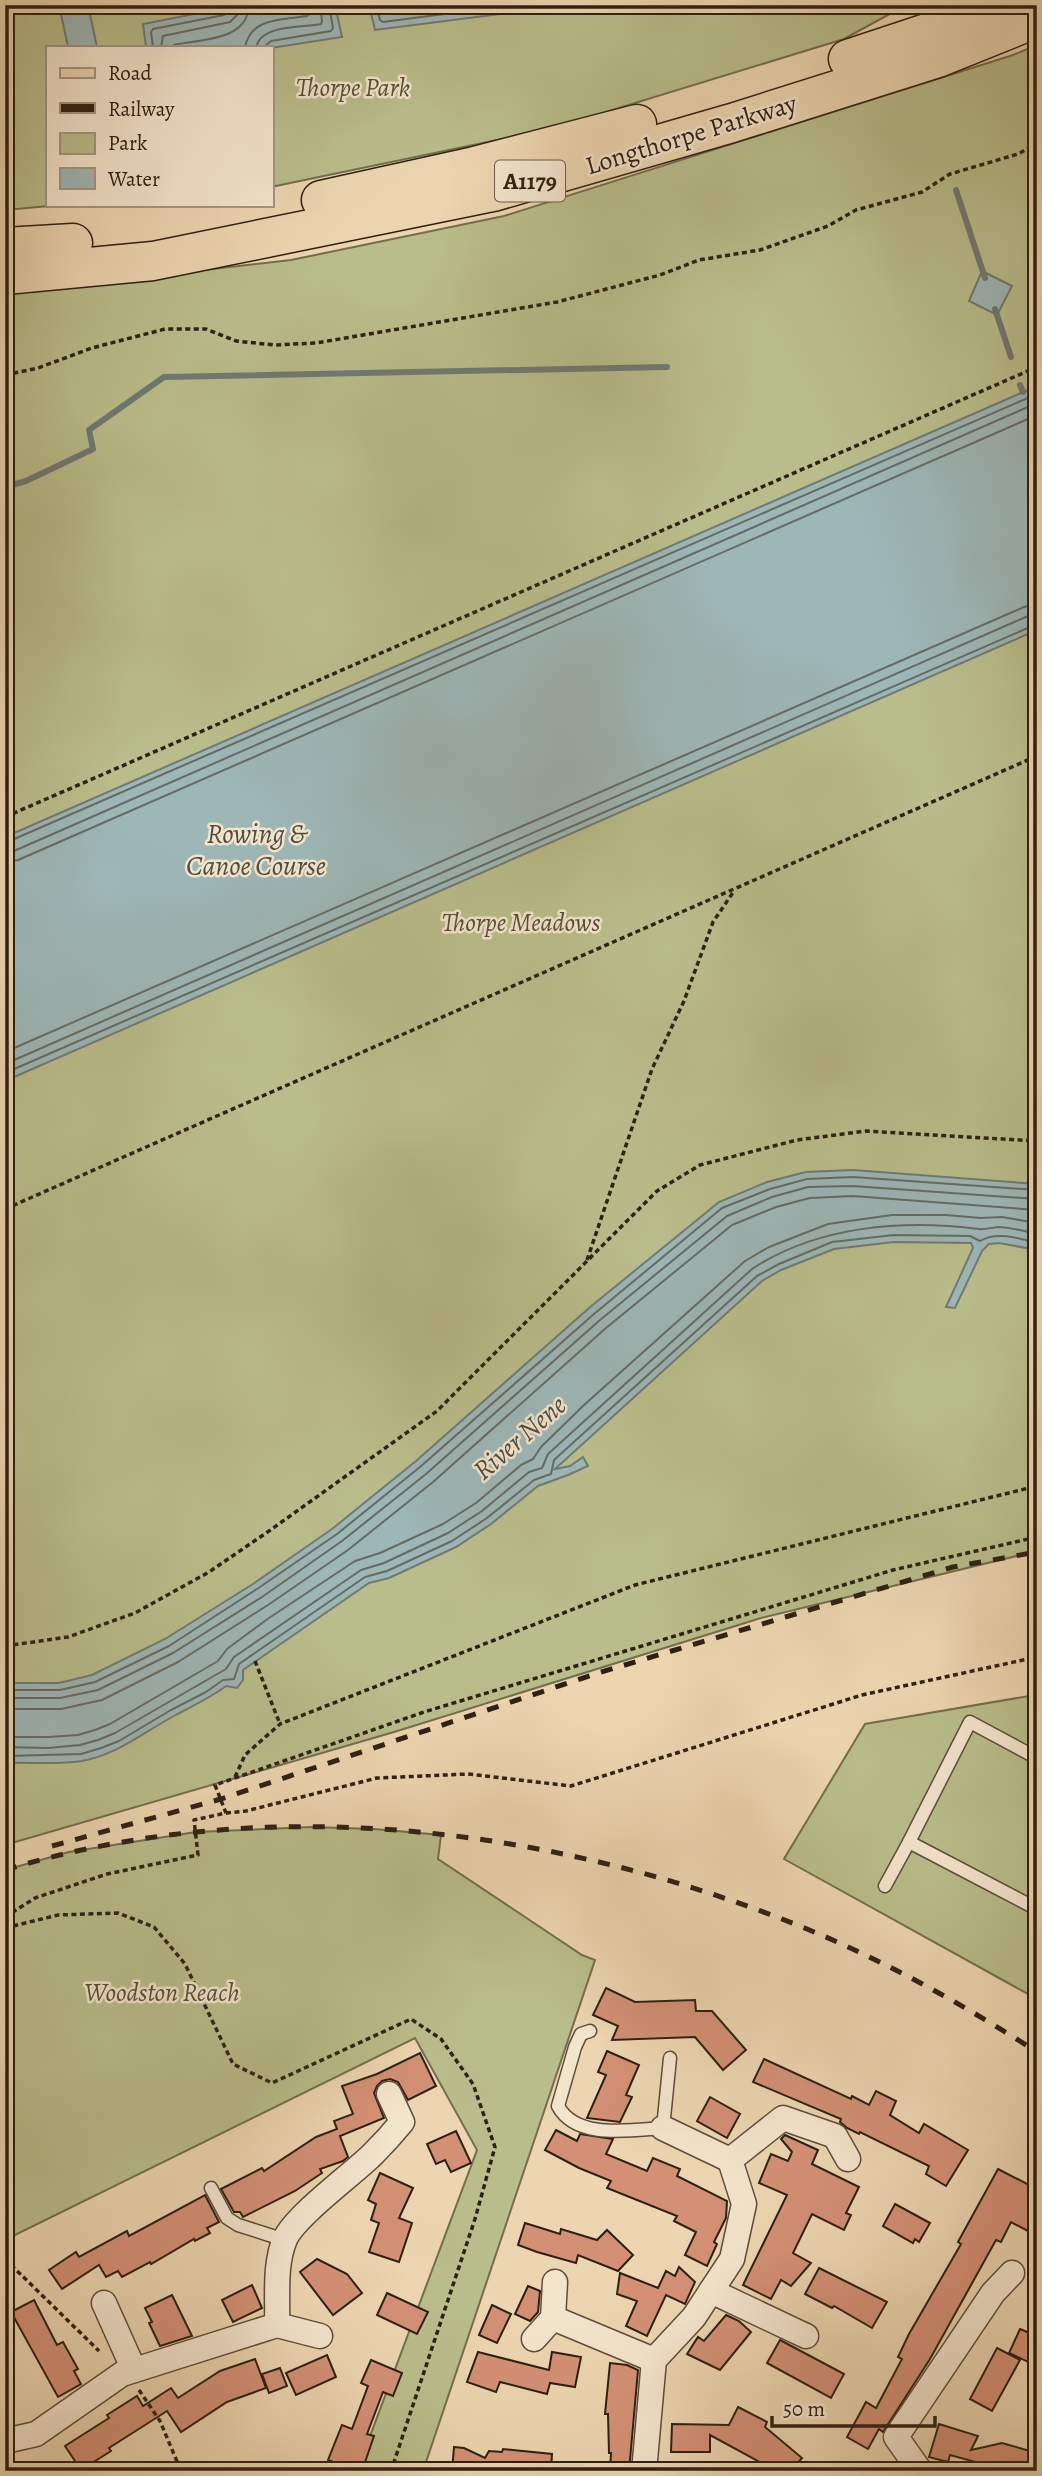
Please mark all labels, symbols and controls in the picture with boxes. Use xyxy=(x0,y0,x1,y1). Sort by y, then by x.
legend xyxy=(46,46,273,206)
text: Road xyxy=(108,59,152,87)
park label: Thorpe Park xyxy=(296,70,410,105)
street label: Longthorpe Parkway xyxy=(581,86,801,183)
text: Railway xyxy=(108,95,175,123)
text: Park xyxy=(108,129,148,157)
road number: A1179 xyxy=(495,160,565,202)
text: Water xyxy=(107,165,160,193)
water label: Rowing & Canoe Course xyxy=(186,815,326,885)
park label: Thorpe Meadows xyxy=(442,905,600,940)
water label: River Nene xyxy=(465,1387,574,1489)
park label: Woodston Reach xyxy=(84,1975,240,2010)
scale bar xyxy=(772,2385,935,2429)
text: 50 m xyxy=(783,2395,825,2423)

